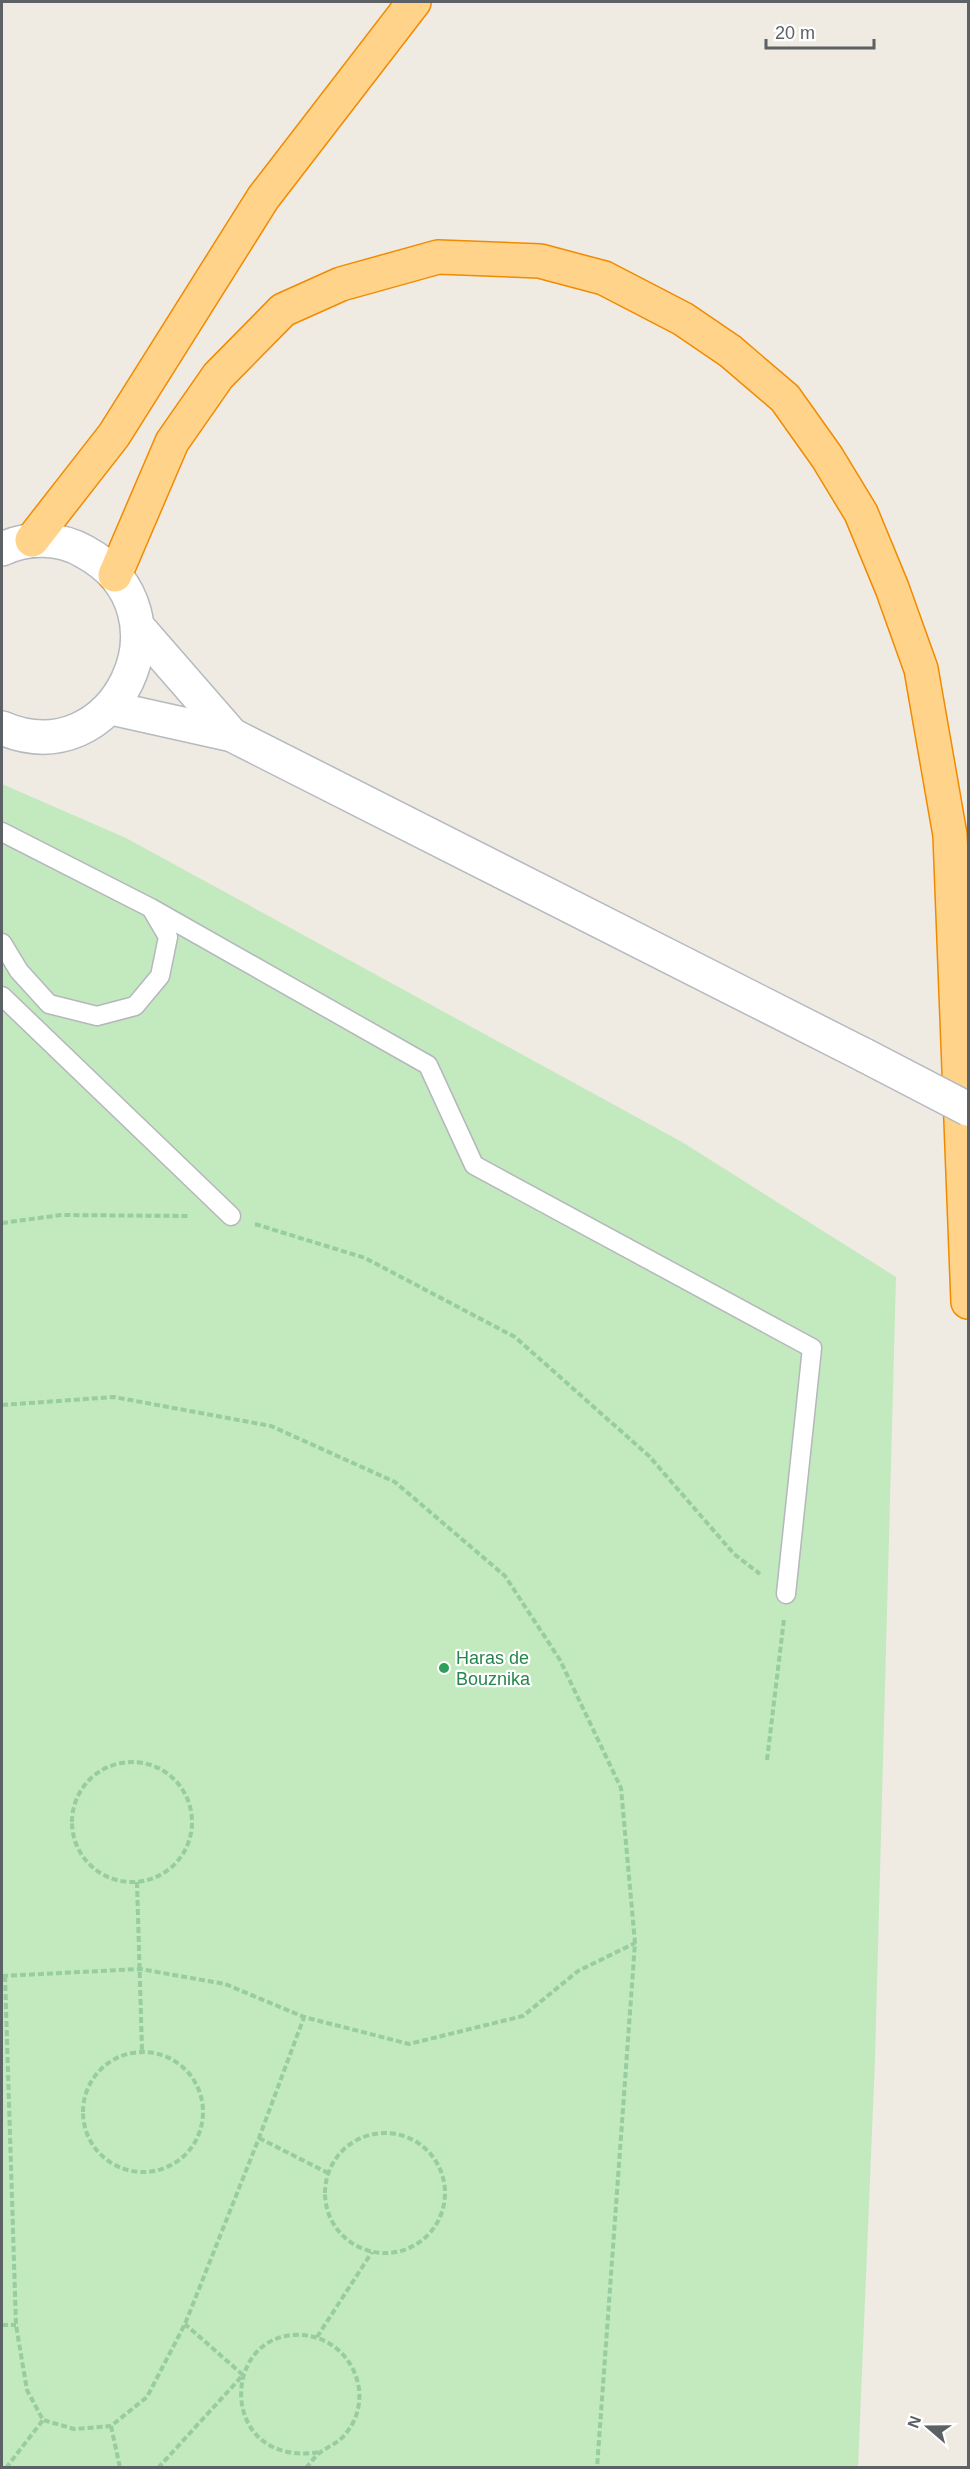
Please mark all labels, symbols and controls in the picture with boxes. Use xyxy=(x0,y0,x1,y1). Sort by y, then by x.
scale bar xyxy=(766,12,874,50)
text: 20 m xyxy=(775,23,815,43)
place label: Haras de Bouznika xyxy=(456,1648,531,1689)
marker: Haras de Bouznika xyxy=(437,1661,451,1675)
north arrow xyxy=(898,2397,958,2457)
text: N xyxy=(904,2414,924,2430)

